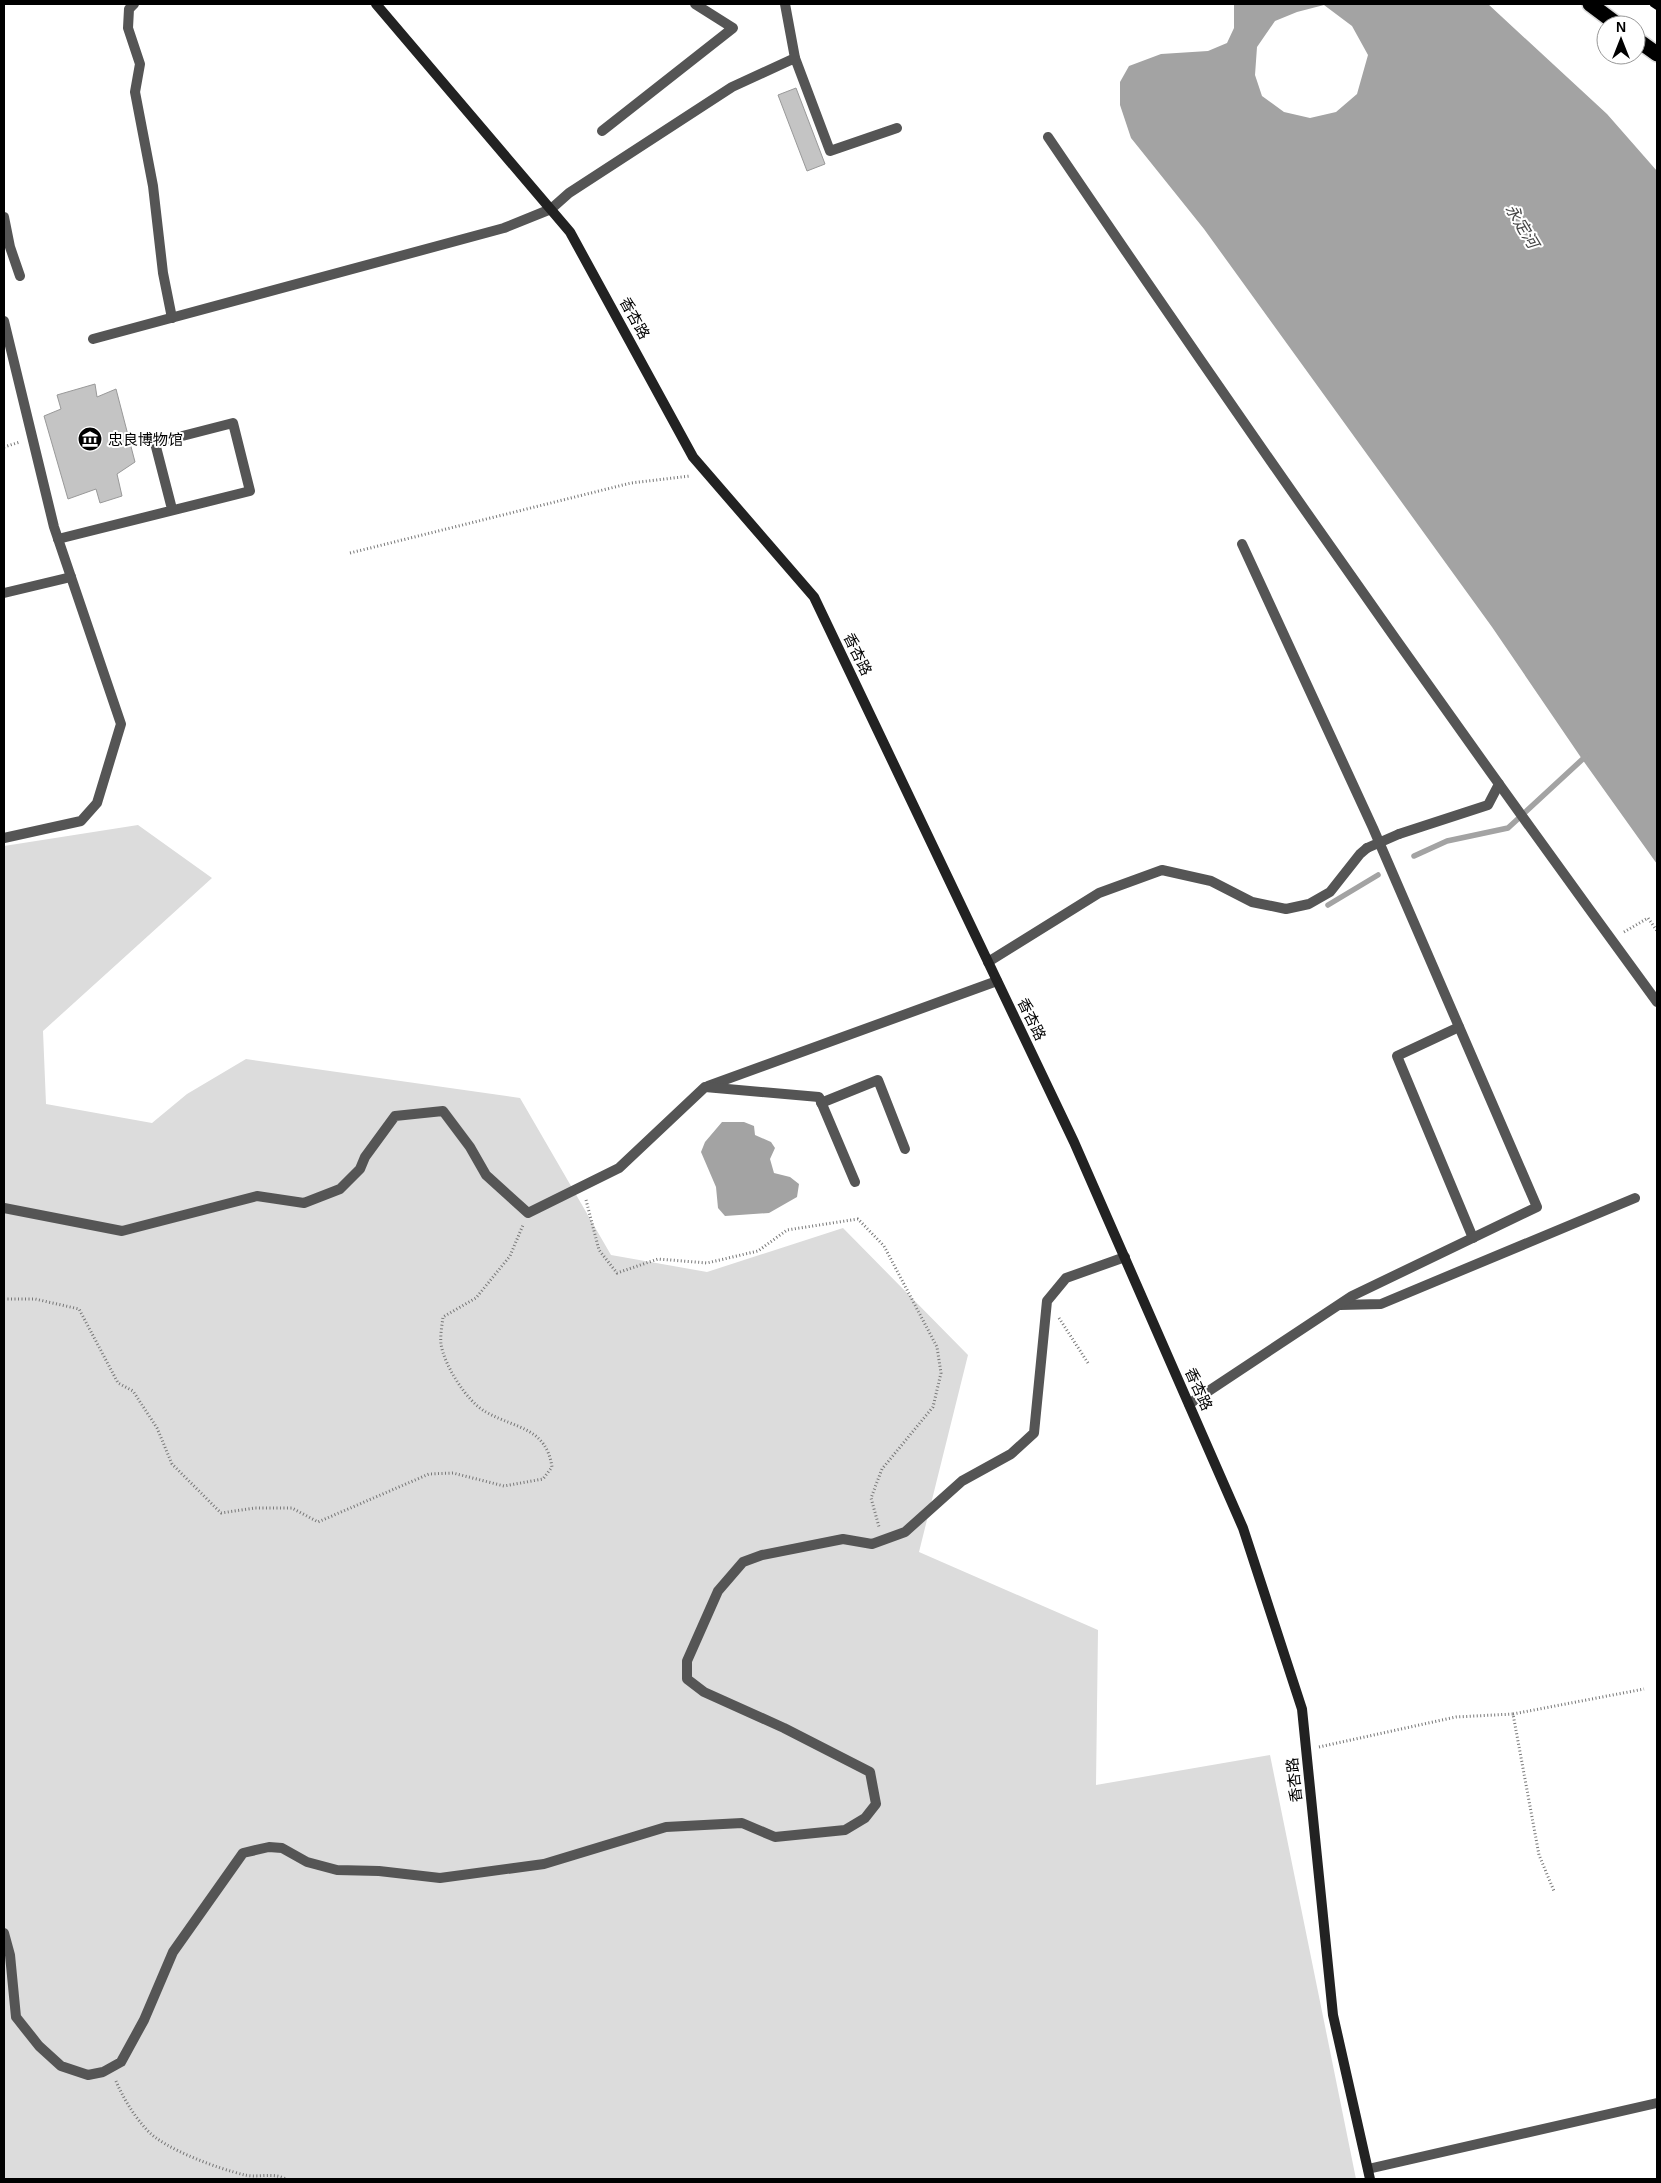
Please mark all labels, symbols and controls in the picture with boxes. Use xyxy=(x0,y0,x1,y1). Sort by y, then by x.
north arrow xyxy=(1596,15,1646,65)
text: N xyxy=(1616,19,1626,35)
water label: 永定河 xyxy=(1502,201,1543,254)
street label: 香杏路 xyxy=(617,294,653,342)
museum icon: 忠良博物馆 xyxy=(77,426,103,452)
place label: 忠良博物馆 xyxy=(108,431,183,448)
street label: 香杏路 xyxy=(840,630,876,678)
street label: 香杏路 xyxy=(1014,995,1050,1043)
street label: 香杏路 xyxy=(1182,1365,1216,1413)
street label: 香杏路 xyxy=(1283,1757,1305,1803)

